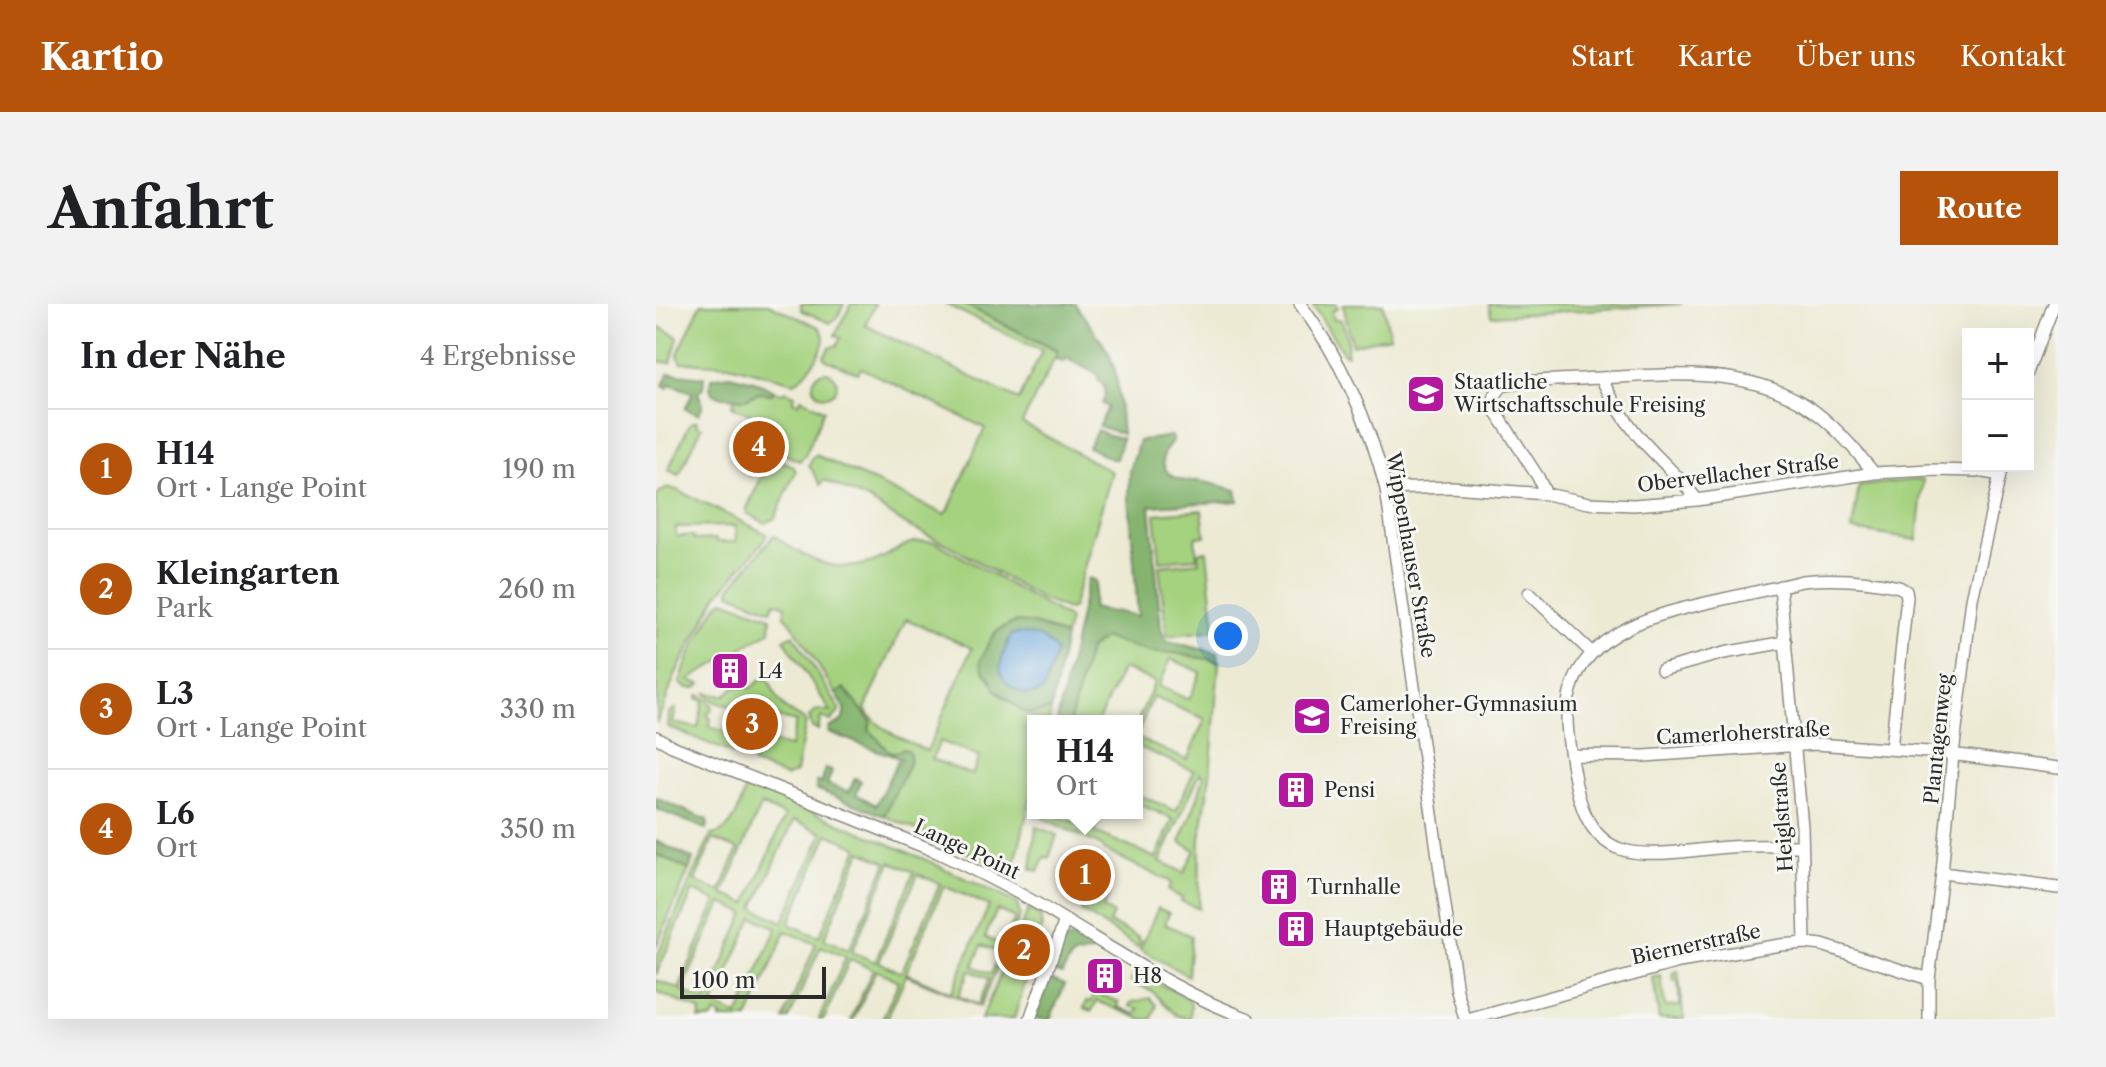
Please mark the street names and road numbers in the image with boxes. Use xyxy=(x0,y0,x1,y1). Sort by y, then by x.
street label: Wippenhauser Straße xyxy=(1381,449,1441,660)
street label: Obervellacher Straße xyxy=(1636,449,1840,497)
street label: Plantagenweg xyxy=(1919,672,1957,806)
street label: Camerloherstraße xyxy=(1655,716,1831,750)
street label: Heiglstraße xyxy=(1766,761,1798,873)
street label: Lange Point xyxy=(910,814,1024,884)
street label: Biernerstraße xyxy=(1629,919,1763,969)

